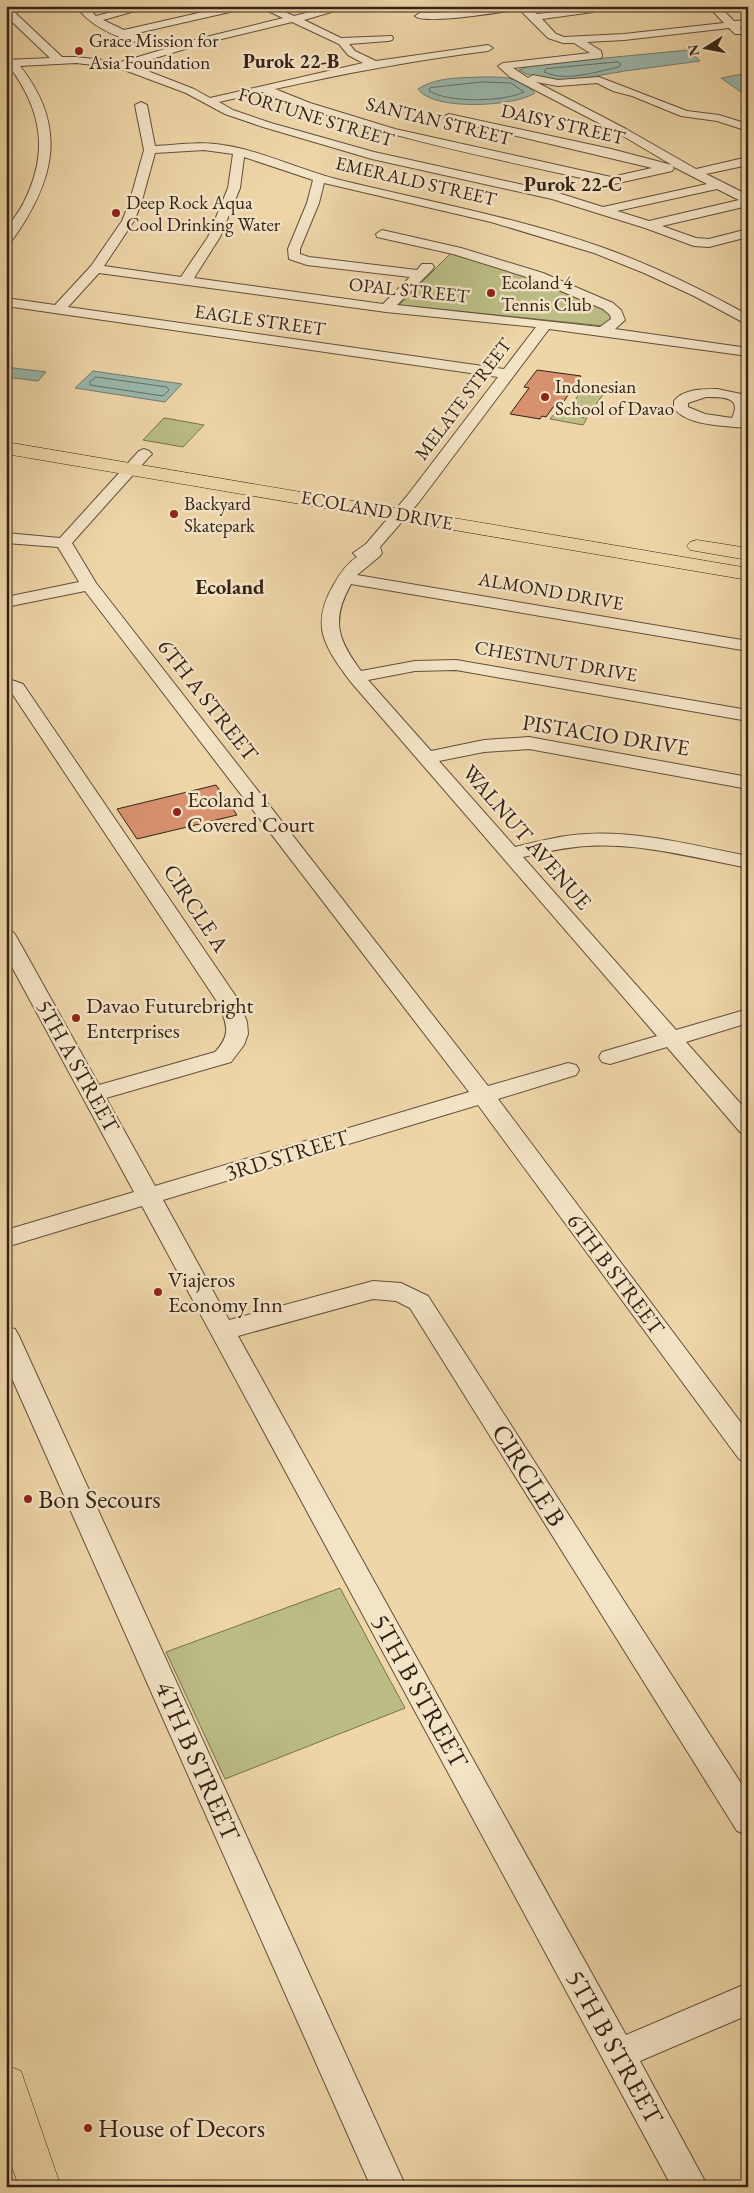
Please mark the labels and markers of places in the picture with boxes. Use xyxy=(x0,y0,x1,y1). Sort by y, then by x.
place label: Grace Mission for Asia Foundation xyxy=(88,28,219,75)
marker: Grace Mission for Asia Foundation xyxy=(73,45,85,57)
place label: Deep Rock Aqua Cool Drinking Water xyxy=(126,190,281,237)
marker: Deep Rock Aqua Cool Drinking Water xyxy=(110,207,122,219)
place label: Ecoland 4 Tennis Club xyxy=(501,270,592,317)
marker: Ecoland 4 Tennis Club xyxy=(485,287,497,299)
place label: Indonesian School of Davao xyxy=(555,374,674,421)
marker: Indonesian School of Davao xyxy=(539,391,551,403)
place label: Backyard Skatepark xyxy=(184,491,256,538)
marker: Backyard Skatepark xyxy=(168,508,180,520)
place label: Ecoland 1 Covered Court xyxy=(187,785,315,839)
marker: Ecoland 1 Covered Court xyxy=(171,806,183,818)
place label: Davao Futurebright Enterprises xyxy=(86,991,254,1045)
marker: Davao Futurebright Enterprises xyxy=(70,1012,82,1024)
place label: Viajeros Economy Inn xyxy=(168,1265,283,1319)
marker: Viajeros Economy Inn xyxy=(152,1286,164,1298)
place label: Bon Secours xyxy=(38,1482,161,1516)
marker: Bon Secours xyxy=(22,1493,34,1505)
place label: House of Decors xyxy=(98,2111,265,2145)
marker: House of Decors xyxy=(82,2122,94,2134)

